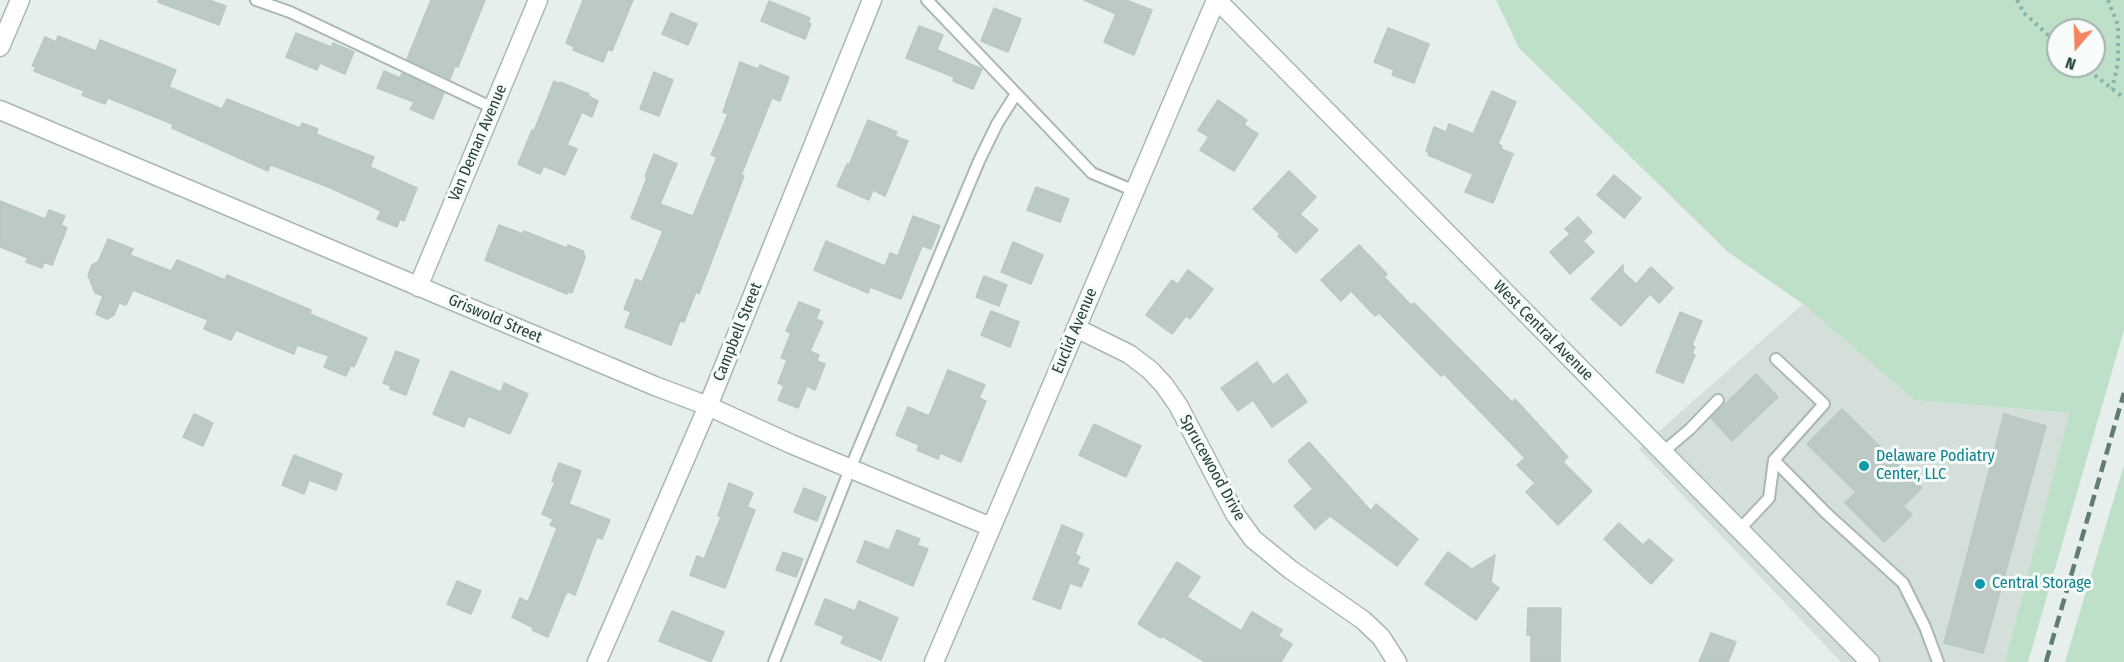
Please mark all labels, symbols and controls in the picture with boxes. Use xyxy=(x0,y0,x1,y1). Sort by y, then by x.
north arrow xyxy=(2046,18,2106,78)
text: N xyxy=(2063,53,2078,74)
street label: Van Deman Avenue xyxy=(445,82,511,204)
street label: West Central Avenue xyxy=(1489,277,1597,385)
street label: Campbell Street xyxy=(710,280,766,384)
street label: Euclid Avenue xyxy=(1048,285,1102,377)
street label: Griswold Street xyxy=(445,291,545,347)
street label: Sprucewood Drive xyxy=(1175,412,1249,524)
place label: Delaware Podiatry Center, LLC xyxy=(1876,447,1995,485)
marker: Delaware Podiatry Center, LLC xyxy=(1857,459,1871,473)
place label: Central Storage xyxy=(1992,574,2091,594)
marker: Central Storage xyxy=(1973,577,1987,591)

